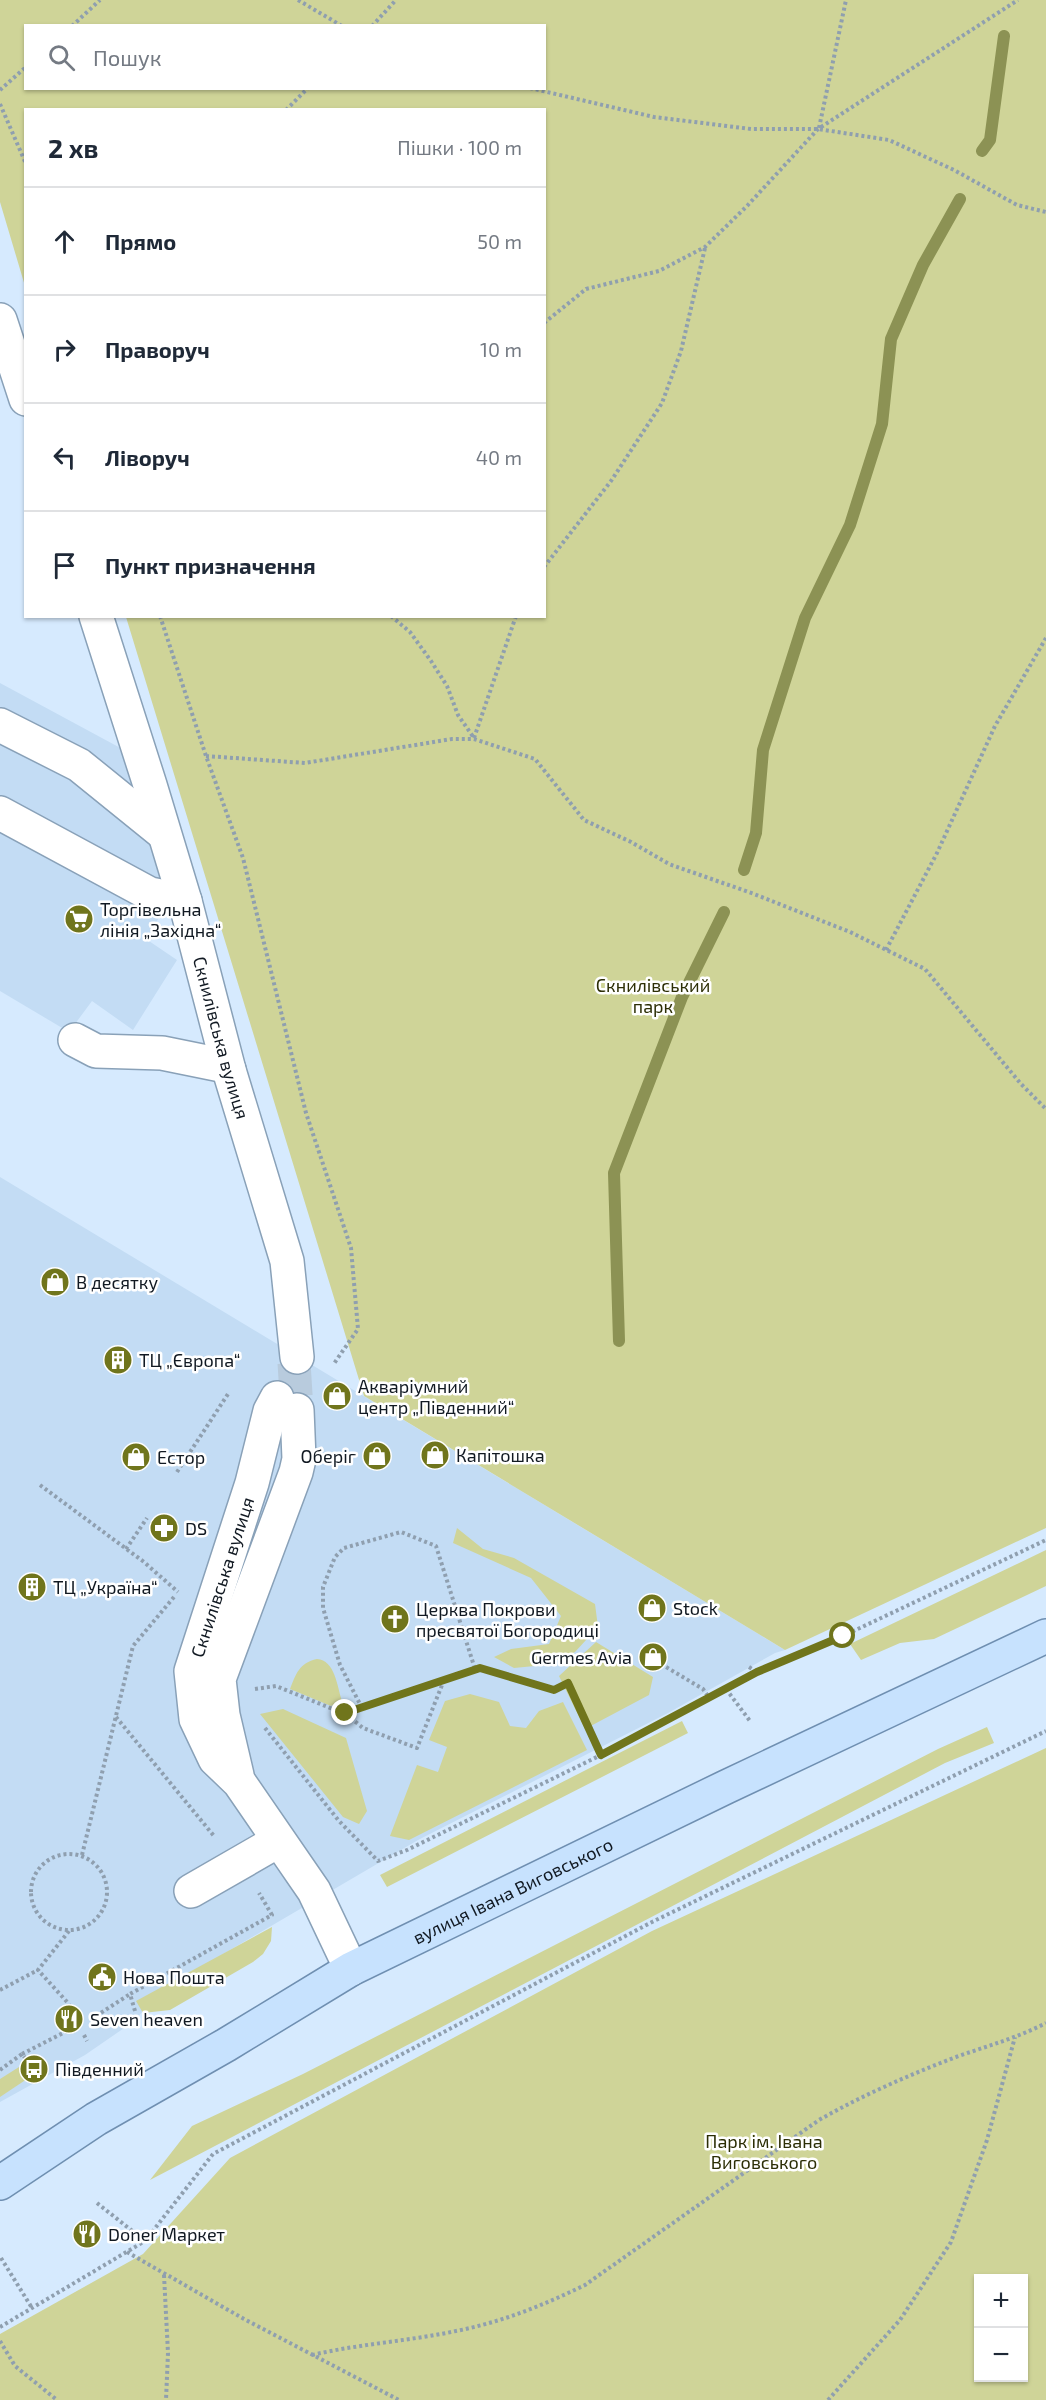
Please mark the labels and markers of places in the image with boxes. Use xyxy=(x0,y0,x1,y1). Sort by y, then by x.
place label: Торгівельна лінія „Західна“ xyxy=(100,898,222,941)
supermarket icon: Торгівельна лінія „Західна“ xyxy=(63,903,95,935)
shop icon: В десятку xyxy=(39,1266,71,1298)
place label: В десятку xyxy=(76,1271,158,1293)
building icon: ТЦ „Європа“ xyxy=(102,1344,134,1376)
place label: ТЦ „Європа“ xyxy=(139,1349,240,1371)
place label: Акваріумний центр „Південний“ xyxy=(358,1375,514,1418)
shop icon: Акваріумний центр „Південний“ xyxy=(321,1380,353,1412)
shop icon: Капітошка xyxy=(419,1439,451,1471)
shop icon: Оберіг xyxy=(361,1440,393,1472)
shop icon: Естор xyxy=(120,1441,152,1473)
place label: Капітошка xyxy=(456,1444,545,1466)
place label: Оберіг xyxy=(301,1445,356,1467)
place label: Естор xyxy=(157,1446,205,1468)
pharmacy icon: DS xyxy=(148,1512,180,1544)
place label: DS xyxy=(185,1517,207,1539)
building icon: ТЦ „Україна“ xyxy=(16,1571,48,1603)
place label: ТЦ „Україна“ xyxy=(53,1576,158,1598)
shop icon: Stock xyxy=(636,1592,668,1624)
place label: Stock xyxy=(673,1597,718,1619)
place label: Церква Покрови пресвятої Богородиці xyxy=(416,1598,599,1641)
church icon: Церква Покрови пресвятої Богородиці xyxy=(379,1603,411,1635)
shop icon: Germes Avia xyxy=(637,1641,669,1673)
place label: Germes Avia xyxy=(531,1646,632,1668)
public building icon: Нова Пошта xyxy=(86,1961,118,1993)
place label: Нова Пошта xyxy=(123,1966,225,1988)
restaurant icon: Seven heaven xyxy=(53,2003,85,2035)
place label: Seven heaven xyxy=(90,2008,203,2030)
bus stop icon: Південний xyxy=(18,2053,50,2085)
place label: Південний xyxy=(55,2058,144,2080)
restaurant icon: Doner Маркет xyxy=(71,2218,103,2250)
place label: Doner Маркет xyxy=(108,2223,225,2245)

